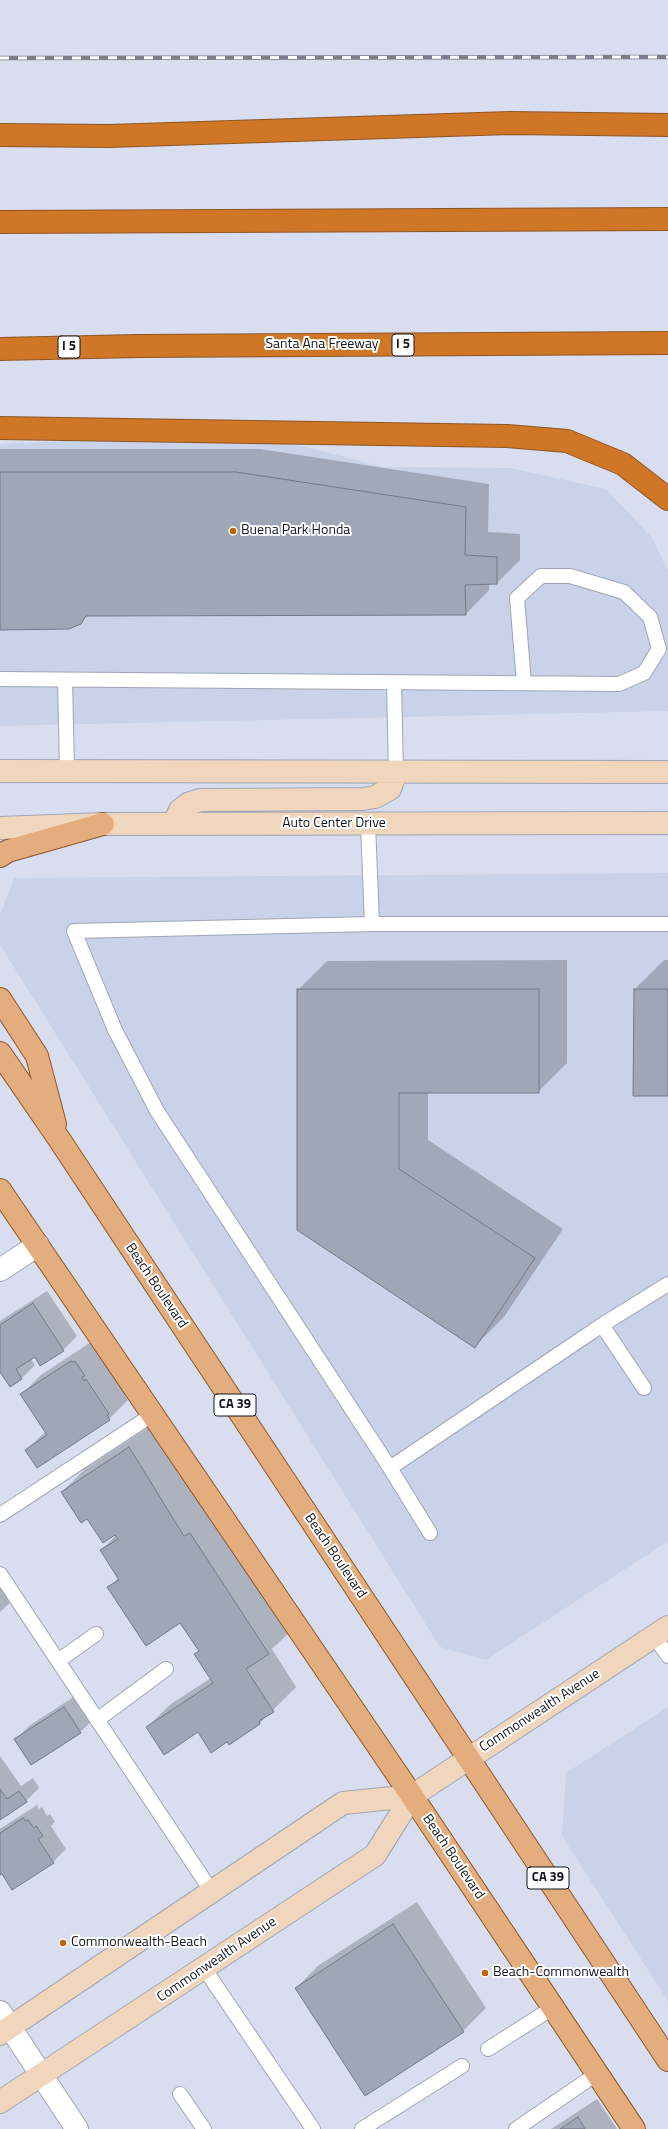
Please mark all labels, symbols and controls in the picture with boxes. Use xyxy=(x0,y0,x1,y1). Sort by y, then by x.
road number: I 5 xyxy=(392,334,414,356)
road number: I 5 xyxy=(58,336,80,358)
street label: Santa Ana Freeway xyxy=(265,337,379,353)
place label: Buena Park Honda xyxy=(241,523,350,539)
marker: Buena Park Honda xyxy=(228,526,238,536)
street label: Auto Center Drive xyxy=(282,816,386,832)
street label: Beach Boulevard xyxy=(121,1240,191,1332)
road number: CA 39 xyxy=(214,1394,256,1416)
street label: Beach Boulevard xyxy=(300,1510,370,1602)
street label: Commonwealth Avenue xyxy=(477,1666,603,1756)
street label: Beach Boulevard xyxy=(418,1811,488,1903)
road number: CA 39 xyxy=(527,1867,569,1889)
street label: Commonwealth Avenue xyxy=(154,1914,280,2006)
place label: Commonwealth-Beach xyxy=(71,1935,207,1951)
marker: Commonwealth-Beach xyxy=(58,1938,68,1948)
place label: Beach-Commonwealth xyxy=(493,1965,629,1981)
marker: Beach-Commonwealth xyxy=(480,1968,490,1978)

